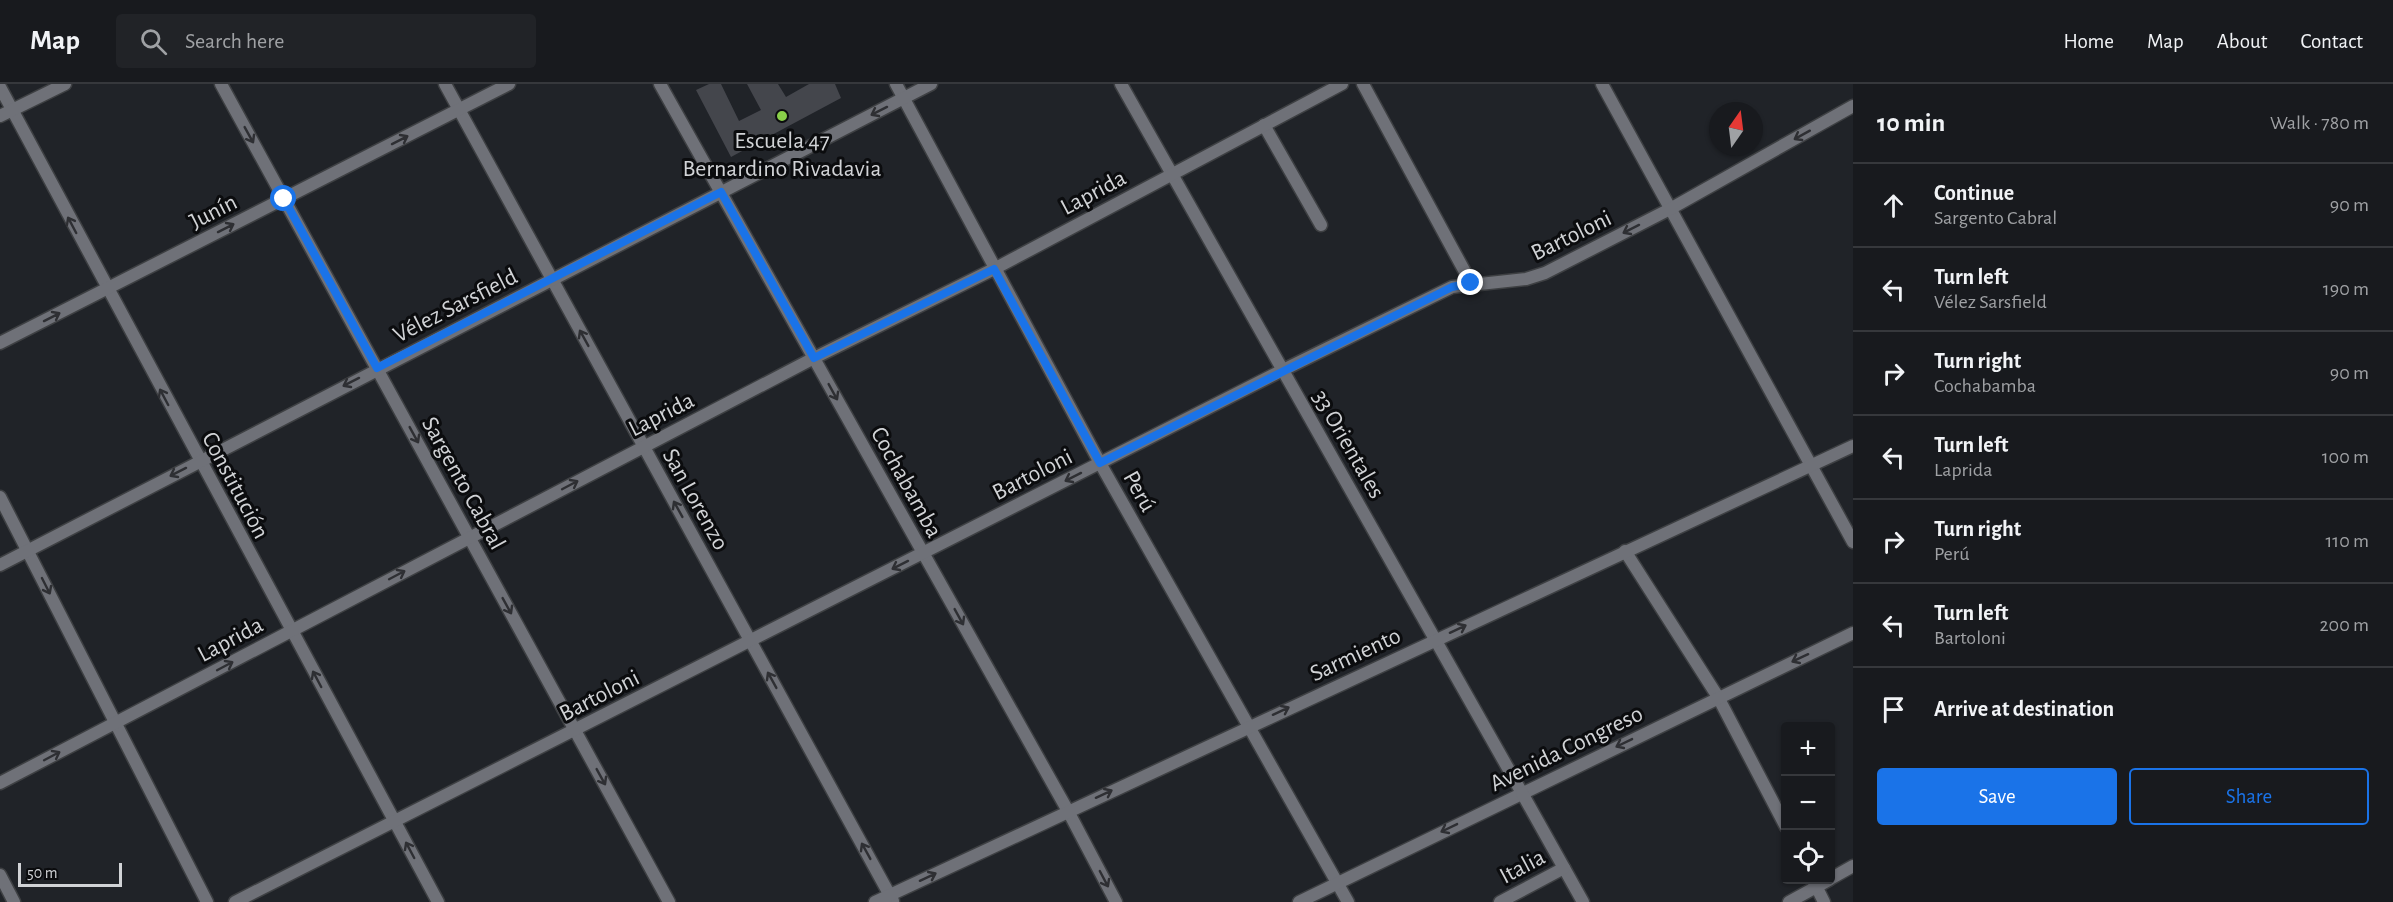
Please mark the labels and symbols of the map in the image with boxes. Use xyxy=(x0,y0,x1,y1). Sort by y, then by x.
north arrow xyxy=(1709,102,1763,156)
one-way arrow xyxy=(871,105,888,117)
marker: Escuela 47 Bernardino Rivadavia xyxy=(775,109,789,123)
one-way arrow xyxy=(243,126,255,143)
place label: Escuela 47 Bernardino Rivadavia xyxy=(683,129,881,181)
one-way arrow xyxy=(1794,129,1811,141)
one-way arrow xyxy=(390,133,408,145)
street label: Laprida xyxy=(1057,166,1130,220)
route start xyxy=(270,185,296,211)
street label: Junín xyxy=(186,190,241,234)
street label: Bartoloni xyxy=(1527,206,1615,266)
one-way arrow xyxy=(66,216,78,234)
one-way arrow xyxy=(217,222,234,234)
one-way arrow xyxy=(1623,224,1641,235)
street label: Vélez Sarsfield xyxy=(390,264,521,347)
route end xyxy=(1457,269,1483,295)
one-way arrow xyxy=(43,310,61,322)
one-way arrow xyxy=(578,330,590,347)
one-way arrow xyxy=(342,377,360,388)
one-way arrow xyxy=(827,383,839,400)
street label: 33 Orientales xyxy=(1308,386,1389,503)
one-way arrow xyxy=(158,388,169,406)
street label: Laprida xyxy=(625,388,698,442)
street label: Sargento Cabral xyxy=(417,413,509,554)
street label: Cochabamba xyxy=(866,423,946,542)
one-way arrow xyxy=(408,426,420,443)
street label: Constitución xyxy=(197,428,273,543)
street label: San Lorenzo xyxy=(658,445,733,554)
street label: Bartoloni xyxy=(989,445,1076,505)
one-way arrow xyxy=(169,467,187,478)
street label: Perú xyxy=(1118,467,1160,516)
one-way arrow xyxy=(1065,471,1083,483)
one-way arrow xyxy=(561,478,579,490)
one-way arrow xyxy=(672,501,684,518)
one-way arrow xyxy=(891,560,909,572)
one-way arrow xyxy=(388,569,406,580)
one-way arrow xyxy=(41,577,52,595)
one-way arrow xyxy=(501,597,513,614)
one-way arrow xyxy=(953,608,965,625)
street label: Laprida xyxy=(194,613,267,667)
one-way arrow xyxy=(1449,623,1467,635)
street label: Sarmiento xyxy=(1306,624,1404,686)
one-way arrow xyxy=(1792,653,1810,665)
one-way arrow xyxy=(215,659,233,671)
street label: Bartoloni xyxy=(556,666,643,726)
one-way arrow xyxy=(311,671,323,688)
one-way arrow xyxy=(766,672,778,689)
street label: Avenida Congreso xyxy=(1486,701,1647,796)
one-way arrow xyxy=(1272,705,1290,717)
one-way arrow xyxy=(1616,738,1634,749)
one-way arrow xyxy=(43,750,60,762)
one-way arrow xyxy=(595,768,607,785)
one-way arrow xyxy=(1095,787,1113,799)
one-way arrow xyxy=(1441,823,1459,835)
one-way arrow xyxy=(404,842,415,860)
one-way arrow xyxy=(859,843,871,860)
street label: Italia xyxy=(1496,845,1549,889)
scale bar xyxy=(18,860,122,888)
one-way arrow xyxy=(919,870,937,882)
one-way arrow xyxy=(1098,870,1110,887)

